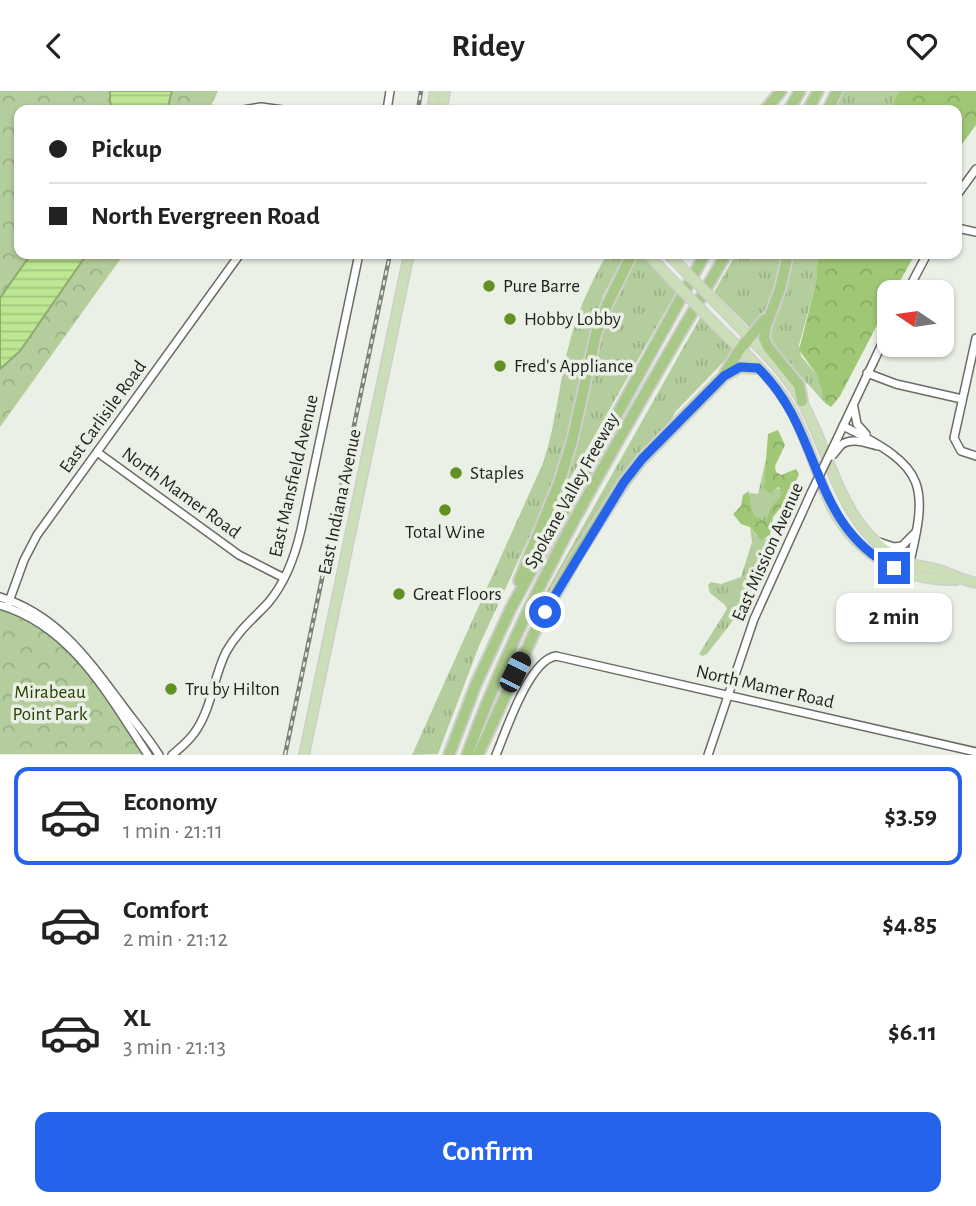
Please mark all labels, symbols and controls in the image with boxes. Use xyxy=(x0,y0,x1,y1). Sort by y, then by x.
icon: back xyxy=(35,27,73,65)
icon: heart xyxy=(903,27,941,65)
text: Ridey xyxy=(451,30,525,62)
text: Pickup xyxy=(91,136,162,162)
text: North Evergreen Road xyxy=(91,203,320,229)
place label: Pure Barre xyxy=(503,277,580,296)
marker: Pure Barre xyxy=(481,278,497,294)
north arrow xyxy=(877,280,954,357)
map controls xyxy=(877,280,954,357)
place label: Hobby Lobby xyxy=(524,310,621,329)
marker: Hobby Lobby xyxy=(502,311,518,327)
street label: East Carlisile Road xyxy=(56,357,150,477)
place label: Fred's Appliance xyxy=(514,357,633,376)
marker: Fred's Appliance xyxy=(492,358,508,374)
street label: East Mansfield Avenue xyxy=(266,393,322,559)
street label: Spokane Valley Freeway xyxy=(521,410,623,572)
street label: East Indiana Avenue xyxy=(315,427,365,577)
street label: North Mamer Road xyxy=(118,444,244,542)
place label: Staples xyxy=(470,464,524,483)
marker: Staples xyxy=(448,465,464,481)
street label: East Mission Avenue xyxy=(729,480,807,624)
marker: Total Wine xyxy=(437,502,453,518)
place label: Total Wine xyxy=(405,523,485,542)
route end xyxy=(878,552,910,584)
place label: Great Floors xyxy=(413,585,501,604)
marker: Great Floors xyxy=(391,586,407,602)
callout: 2 min xyxy=(836,593,952,641)
route start xyxy=(529,596,561,628)
text: 2 min xyxy=(868,606,920,629)
car xyxy=(497,649,534,695)
street label: North Mamer Road xyxy=(694,662,836,712)
place label: Tru by Hilton xyxy=(185,680,280,699)
marker: Tru by Hilton xyxy=(163,681,179,697)
park label: Mirabeau Point Park xyxy=(13,683,88,724)
icon: car xyxy=(39,785,102,848)
text: Economy xyxy=(123,789,217,815)
text: $3.59 xyxy=(884,803,937,829)
text: 1 min · 21:11 xyxy=(123,820,223,843)
icon: car xyxy=(39,893,102,956)
text: Comfort xyxy=(123,897,208,923)
text: $4.85 xyxy=(882,911,937,937)
text: 2 min · 21:12 xyxy=(123,928,228,951)
icon: car xyxy=(39,1001,102,1064)
text: XL xyxy=(123,1005,150,1031)
text: $6.11 xyxy=(888,1019,937,1045)
text: 3 min · 21:13 xyxy=(123,1036,226,1059)
button: Confirm xyxy=(35,1112,941,1192)

